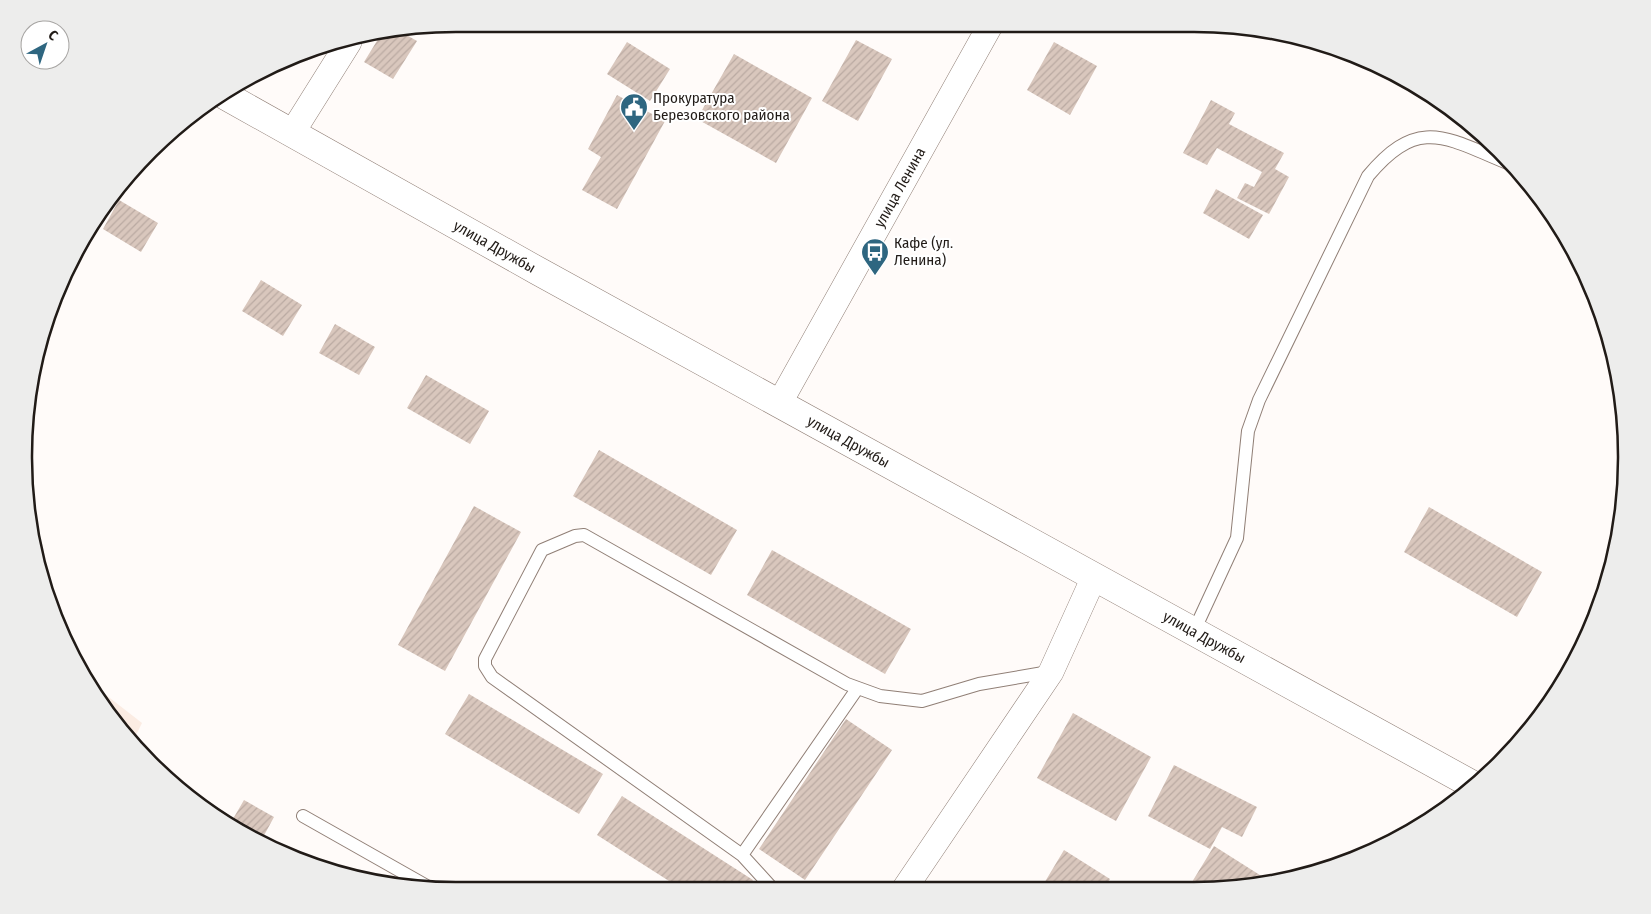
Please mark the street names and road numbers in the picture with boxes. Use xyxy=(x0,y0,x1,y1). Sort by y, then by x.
street label: улица Ленина xyxy=(870,144,929,231)
street label: улица Дружбы xyxy=(450,216,539,277)
street label: улица Дружбы xyxy=(804,412,893,472)
street label: улица Дружбы xyxy=(1160,607,1249,667)

